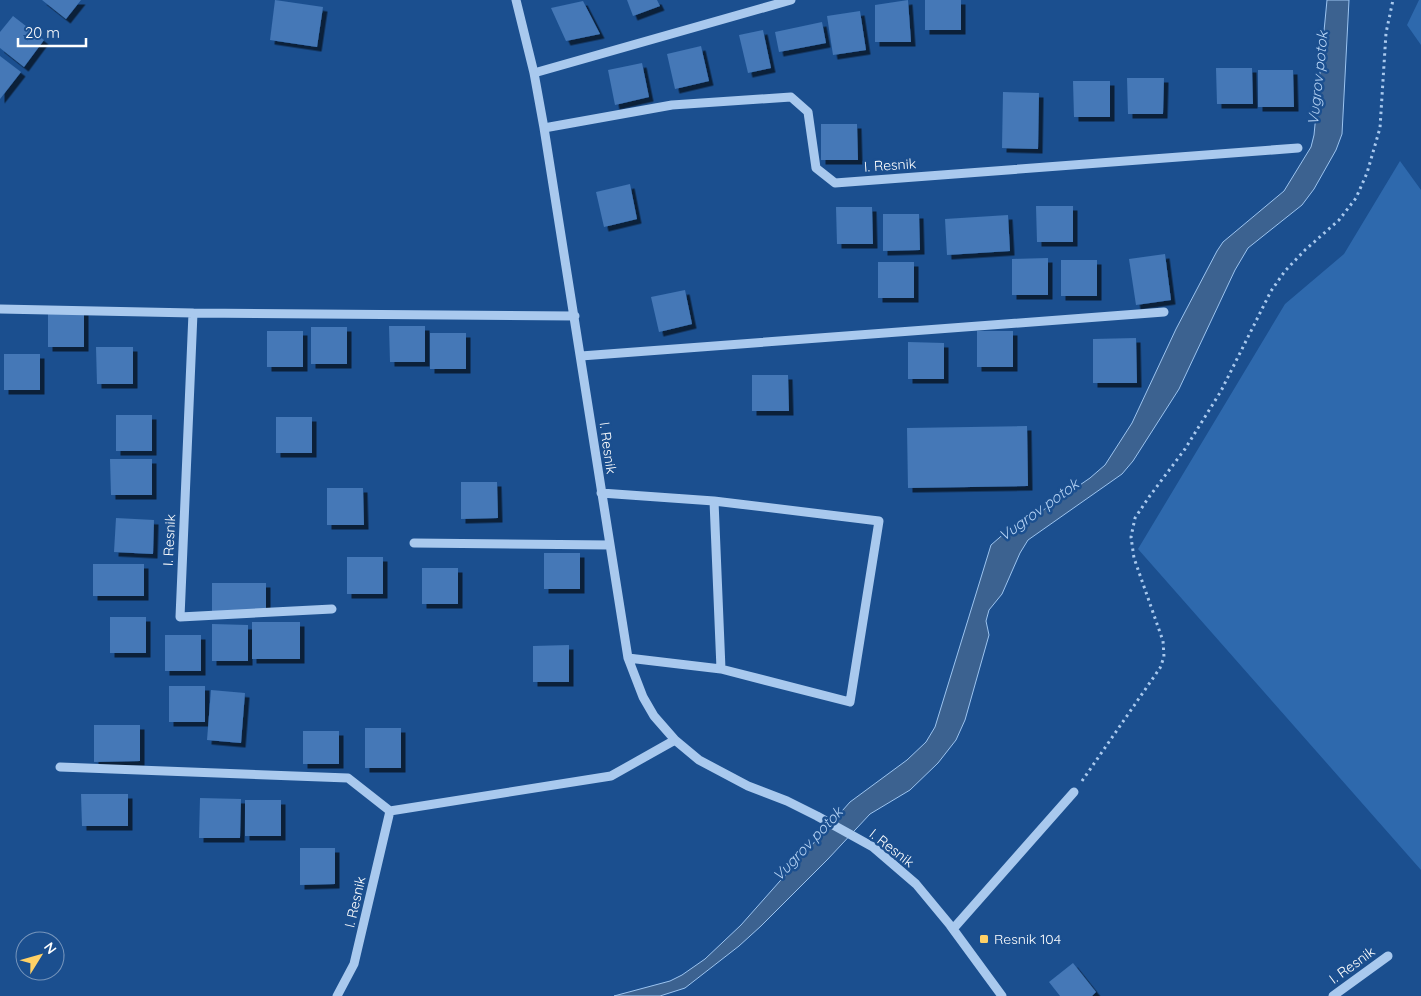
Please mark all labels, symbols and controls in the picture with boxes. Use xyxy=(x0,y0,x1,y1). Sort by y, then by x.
scale bar xyxy=(18,15,85,47)
text: 20 m xyxy=(25,23,60,42)
water label: Vugrov potok xyxy=(1303,28,1332,126)
street label: I. Resnik xyxy=(863,154,917,176)
street label: I. Resnik xyxy=(595,421,621,475)
water label: Vugrov potok xyxy=(995,473,1084,545)
street label: I. Resnik xyxy=(159,513,179,567)
water label: Vugrov potok xyxy=(769,801,848,885)
street label: I. Resnik xyxy=(866,825,918,871)
street label: I. Resnik xyxy=(340,875,370,929)
place label: Resnik 104 xyxy=(994,930,1061,948)
north arrow xyxy=(15,931,65,981)
marker: Resnik 104 xyxy=(978,933,990,945)
text: N xyxy=(40,939,61,958)
street label: I. Resnik xyxy=(1326,942,1378,988)

